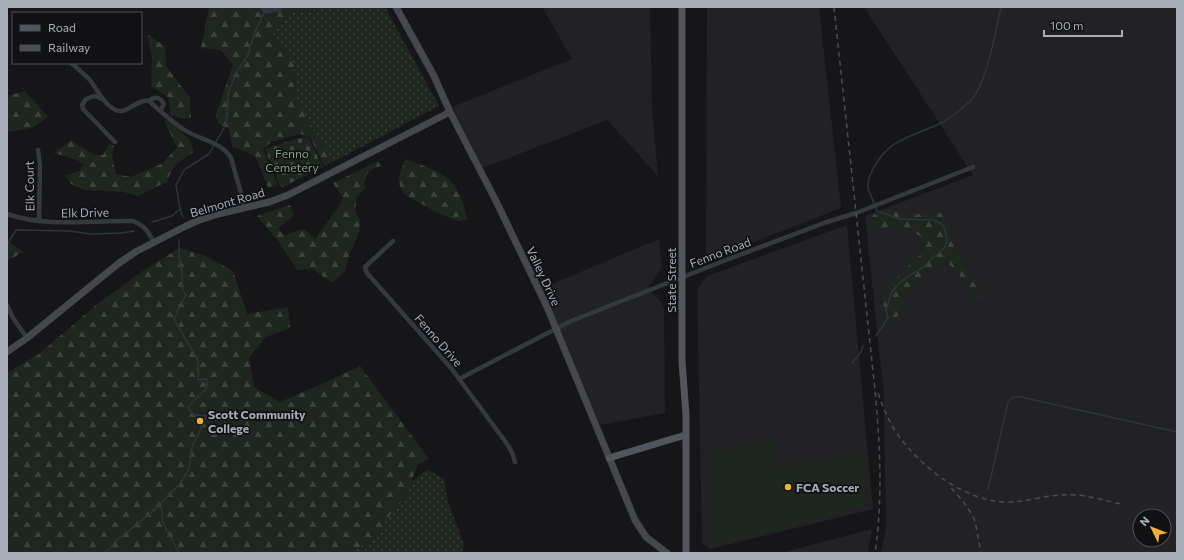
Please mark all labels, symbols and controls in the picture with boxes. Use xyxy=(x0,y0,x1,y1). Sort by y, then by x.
legend xyxy=(12,12,142,64)
scale bar xyxy=(1044,12,1122,38)
text: 100 m xyxy=(1050,18,1084,32)
text: Road xyxy=(48,20,76,34)
text: Railway xyxy=(48,40,90,54)
park label: Fenno Cemetery xyxy=(265,146,319,174)
street label: Elk Court xyxy=(22,160,36,212)
street label: Belmont Road xyxy=(188,185,266,219)
street label: Elk Drive xyxy=(61,205,109,219)
street label: Fenno Road xyxy=(688,234,753,270)
street label: Valley Drive xyxy=(524,244,564,308)
street label: State Street xyxy=(664,247,678,313)
street label: Fenno Drive xyxy=(412,311,466,369)
place label: Scott Community College xyxy=(208,407,306,435)
marker: Scott Community College xyxy=(195,416,205,426)
place label: FCA Soccer xyxy=(796,480,859,494)
marker: FCA Soccer xyxy=(783,482,793,492)
north arrow xyxy=(1132,508,1172,548)
text: N xyxy=(1137,513,1152,528)

